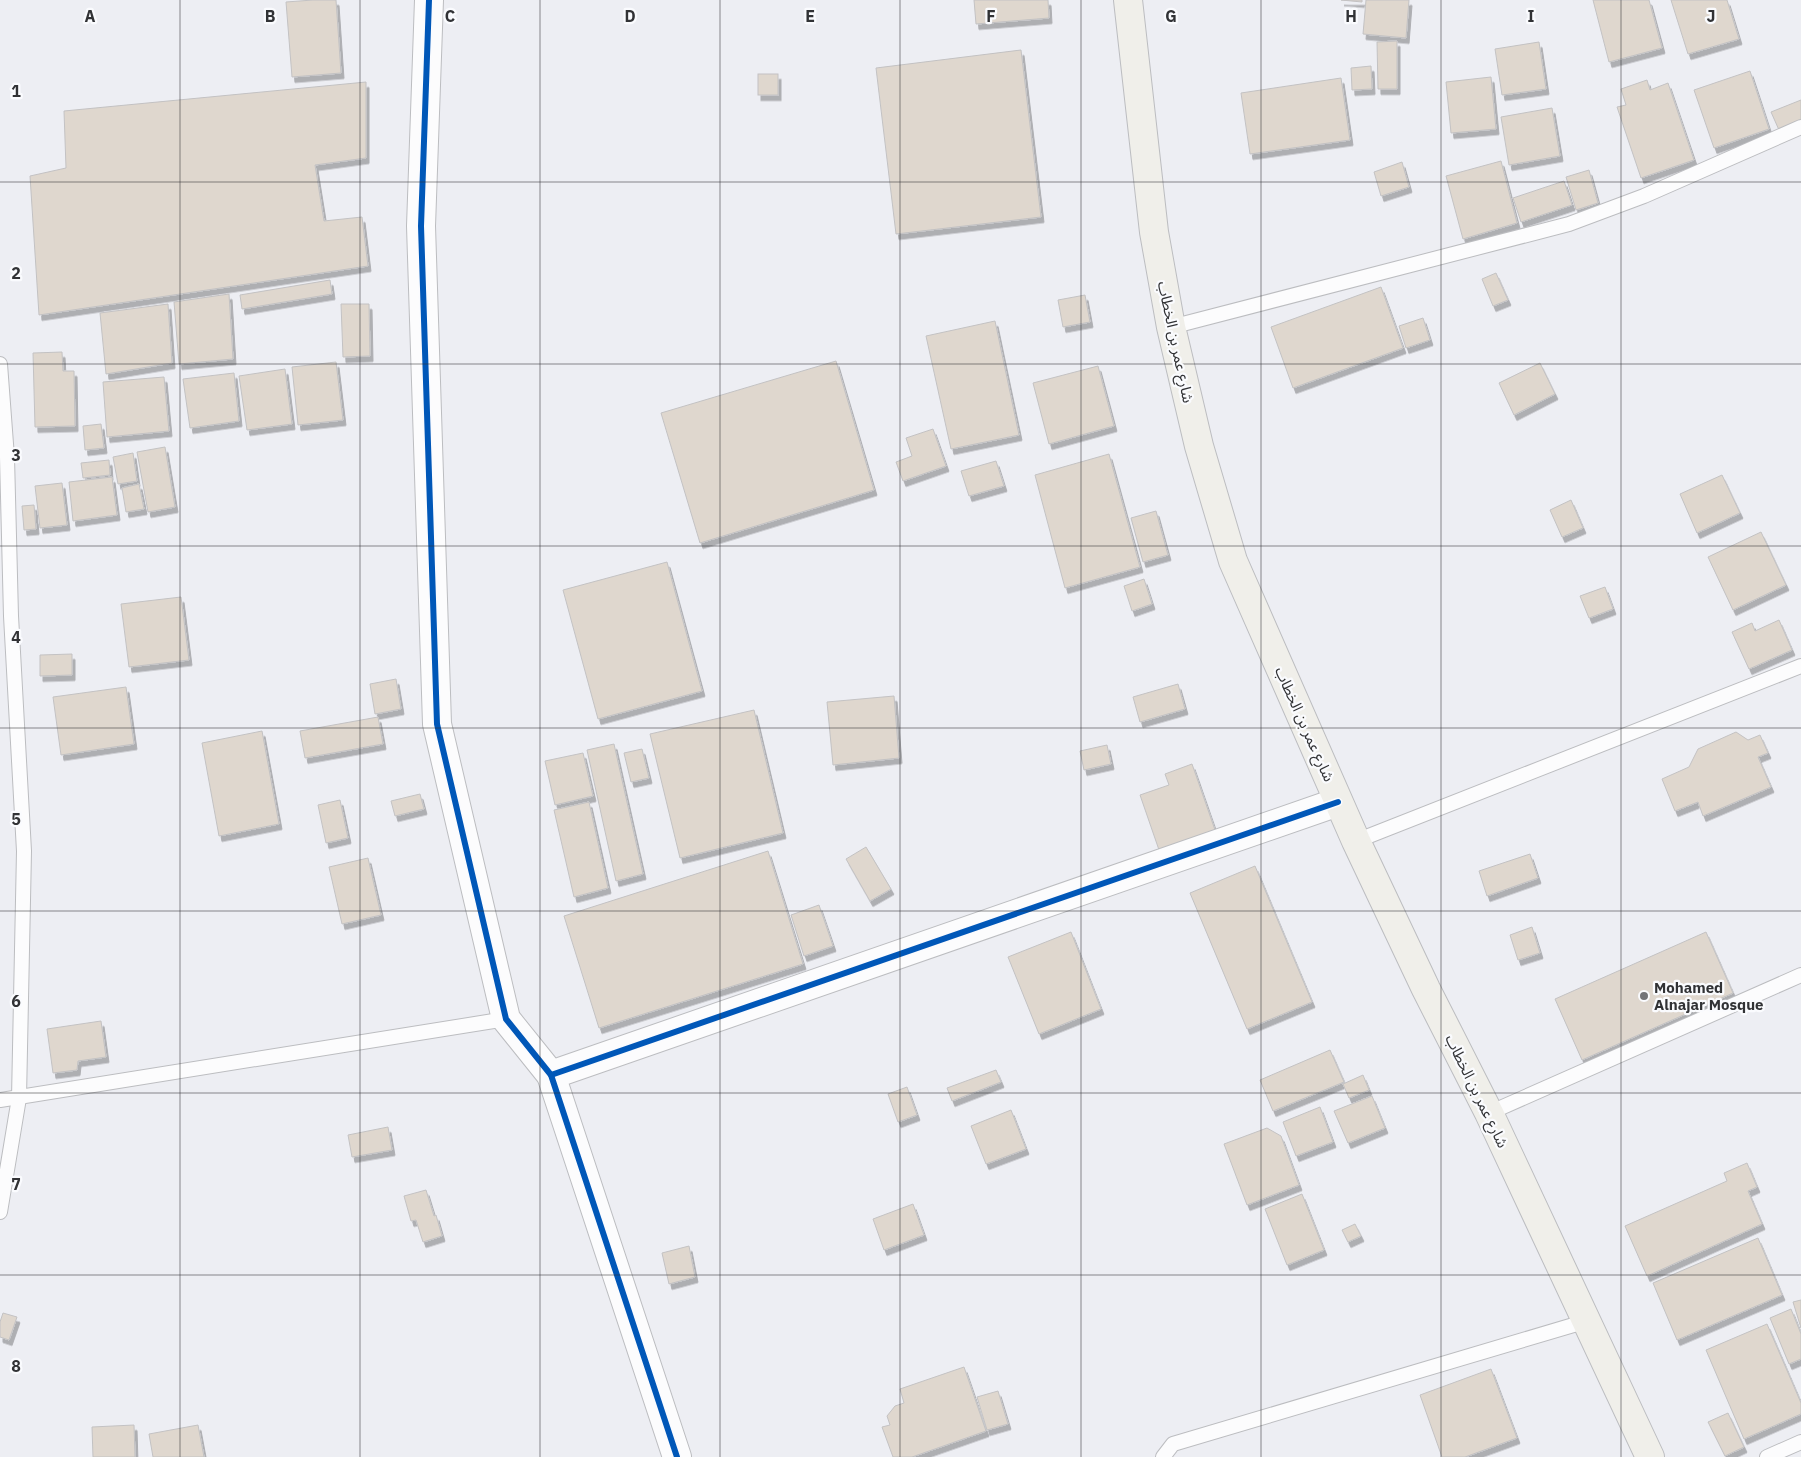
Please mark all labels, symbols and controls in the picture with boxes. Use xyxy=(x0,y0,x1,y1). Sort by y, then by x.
text: A xyxy=(85,6,96,26)
text: B xyxy=(265,6,276,26)
text: C xyxy=(445,6,455,26)
text: D xyxy=(624,6,636,26)
text: E xyxy=(805,6,815,26)
text: F xyxy=(986,6,996,26)
text: G xyxy=(1165,6,1177,26)
text: H xyxy=(1345,6,1357,26)
text: I xyxy=(1528,6,1535,26)
text: J xyxy=(1707,6,1715,26)
text: 1 xyxy=(11,81,21,101)
text: 2 xyxy=(11,263,21,283)
street label: شارع عمر بن الخطاب xyxy=(1151,279,1198,405)
text: 3 xyxy=(11,445,21,465)
text: 4 xyxy=(11,627,21,647)
street label: شارع عمر بن الخطاب xyxy=(1268,664,1339,786)
text: 5 xyxy=(11,809,21,829)
place label: Mohamed Alnajar Mosque xyxy=(1654,978,1764,1014)
marker: Mohamed Alnajar Mosque xyxy=(1638,990,1650,1002)
text: 6 xyxy=(11,991,21,1011)
street label: شارع عمر بن الخطاب xyxy=(1439,1031,1513,1152)
text: 7 xyxy=(11,1174,21,1194)
text: 8 xyxy=(11,1356,21,1376)

